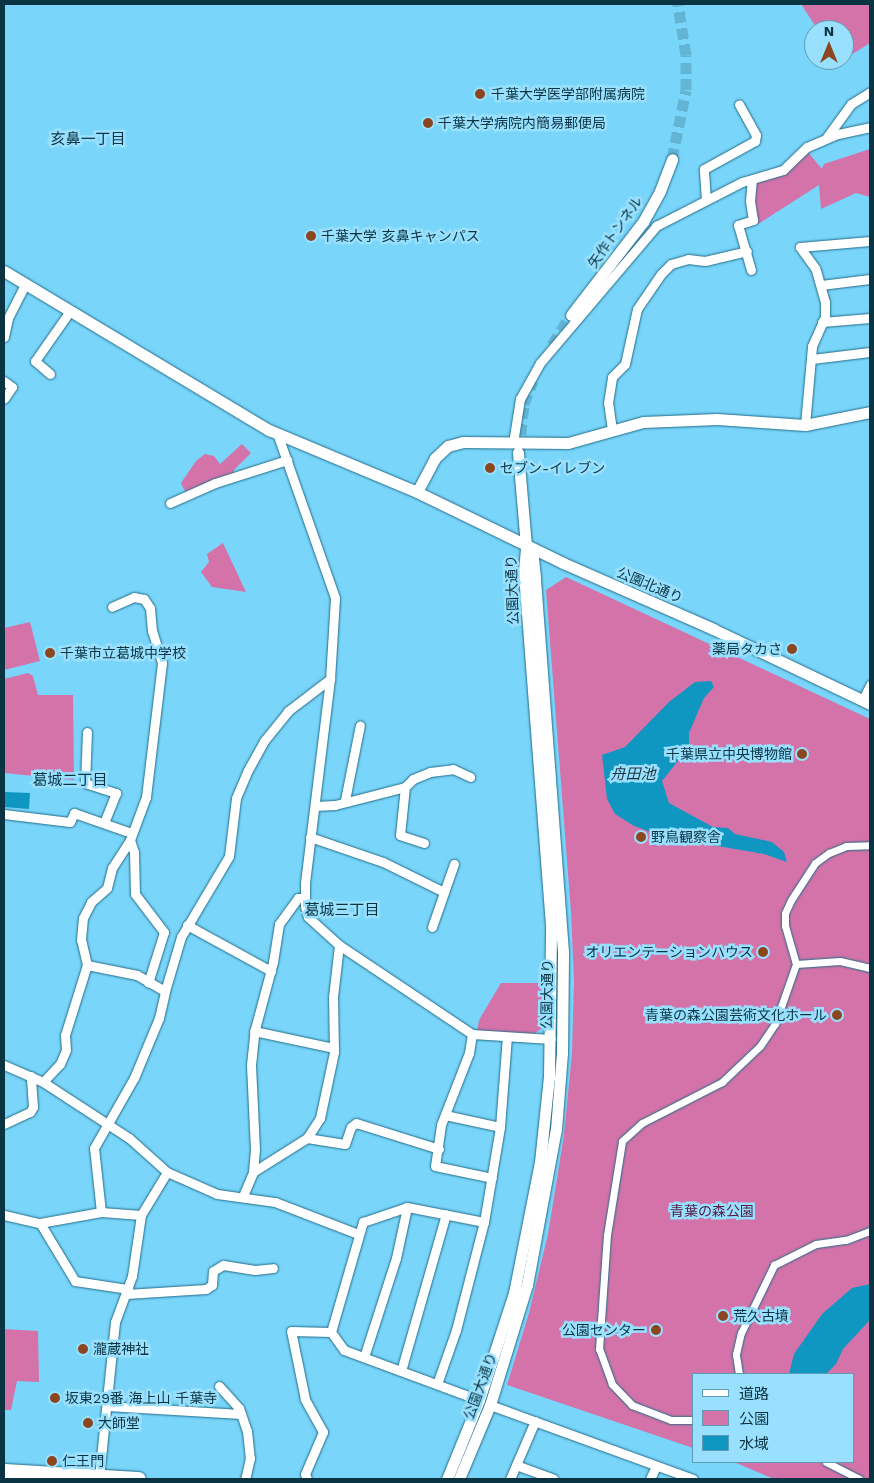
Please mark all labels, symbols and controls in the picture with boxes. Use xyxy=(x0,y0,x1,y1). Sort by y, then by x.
north arrow xyxy=(804,20,854,70)
text: N xyxy=(824,23,834,39)
place label: 千葉大学医学部附属病院 xyxy=(491,86,645,102)
marker: 千葉大学医学部附属病院 xyxy=(473,87,487,101)
place label: 千葉大学病院内簡易郵便局 xyxy=(438,115,606,131)
marker: 千葉大学病院内簡易郵便局 xyxy=(422,117,434,129)
district label: 亥鼻一丁目 xyxy=(51,131,125,149)
street label: 矢作トンネル xyxy=(584,193,646,271)
place label: 千葉大学 亥鼻キャンパス xyxy=(321,228,480,244)
marker: 千葉大学 亥鼻キャンパス xyxy=(305,230,317,242)
place label: セブン-イレブン xyxy=(500,460,605,476)
marker: セブン-イレブン xyxy=(484,462,496,474)
street label: 公園大通り xyxy=(502,555,522,625)
street label: 公園北通り xyxy=(615,564,685,606)
place label: 薬局タカさ xyxy=(712,641,782,657)
marker: 薬局タカさ xyxy=(786,643,798,655)
place label: 千葉市立葛城中学校 xyxy=(60,645,186,661)
marker: 千葉市立葛城中学校 xyxy=(44,647,56,659)
place label: 千葉県立中央博物館 xyxy=(666,746,792,762)
marker: 千葉県立中央博物館 xyxy=(796,748,808,760)
water label: 舟田池 xyxy=(611,766,655,784)
district label: 葛城二丁目 xyxy=(33,772,107,790)
place label: 野鳥観察舎 xyxy=(651,829,721,845)
marker: 野鳥観察舎 xyxy=(635,831,647,843)
district label: 葛城三丁目 xyxy=(305,902,379,920)
place label: オリエンテーションハウス xyxy=(585,944,753,960)
marker: オリエンテーションハウス xyxy=(757,946,769,958)
street label: 公園大通り xyxy=(538,959,556,1029)
place label: 青葉の森公園芸術文化ホール xyxy=(645,1007,827,1023)
marker: 青葉の森公園芸術文化ホール xyxy=(831,1009,843,1021)
park label: 青葉の森公園 xyxy=(670,1203,754,1219)
place label: 荒久古墳 xyxy=(733,1308,789,1324)
marker: 荒久古墳 xyxy=(717,1310,729,1322)
place label: 公園センター xyxy=(562,1322,646,1338)
marker: 公園センター xyxy=(650,1324,662,1336)
place label: 瀧蔵神社 xyxy=(93,1341,149,1357)
marker: 瀧蔵神社 xyxy=(77,1343,89,1355)
street label: 公園大通り xyxy=(460,1350,500,1422)
legend xyxy=(692,1373,854,1463)
text: 道路 xyxy=(739,1385,769,1403)
place label: 坂東29番 海上山 千葉寺 xyxy=(65,1390,217,1406)
marker: 坂東29番 海上山 千葉寺 xyxy=(49,1392,61,1404)
text: 公園 xyxy=(739,1410,769,1428)
place label: 大師堂 xyxy=(98,1415,140,1431)
marker: 大師堂 xyxy=(82,1417,94,1429)
text: 水域 xyxy=(739,1435,769,1453)
place label: 仁王門 xyxy=(62,1453,104,1469)
marker: 仁王門 xyxy=(46,1455,58,1467)

